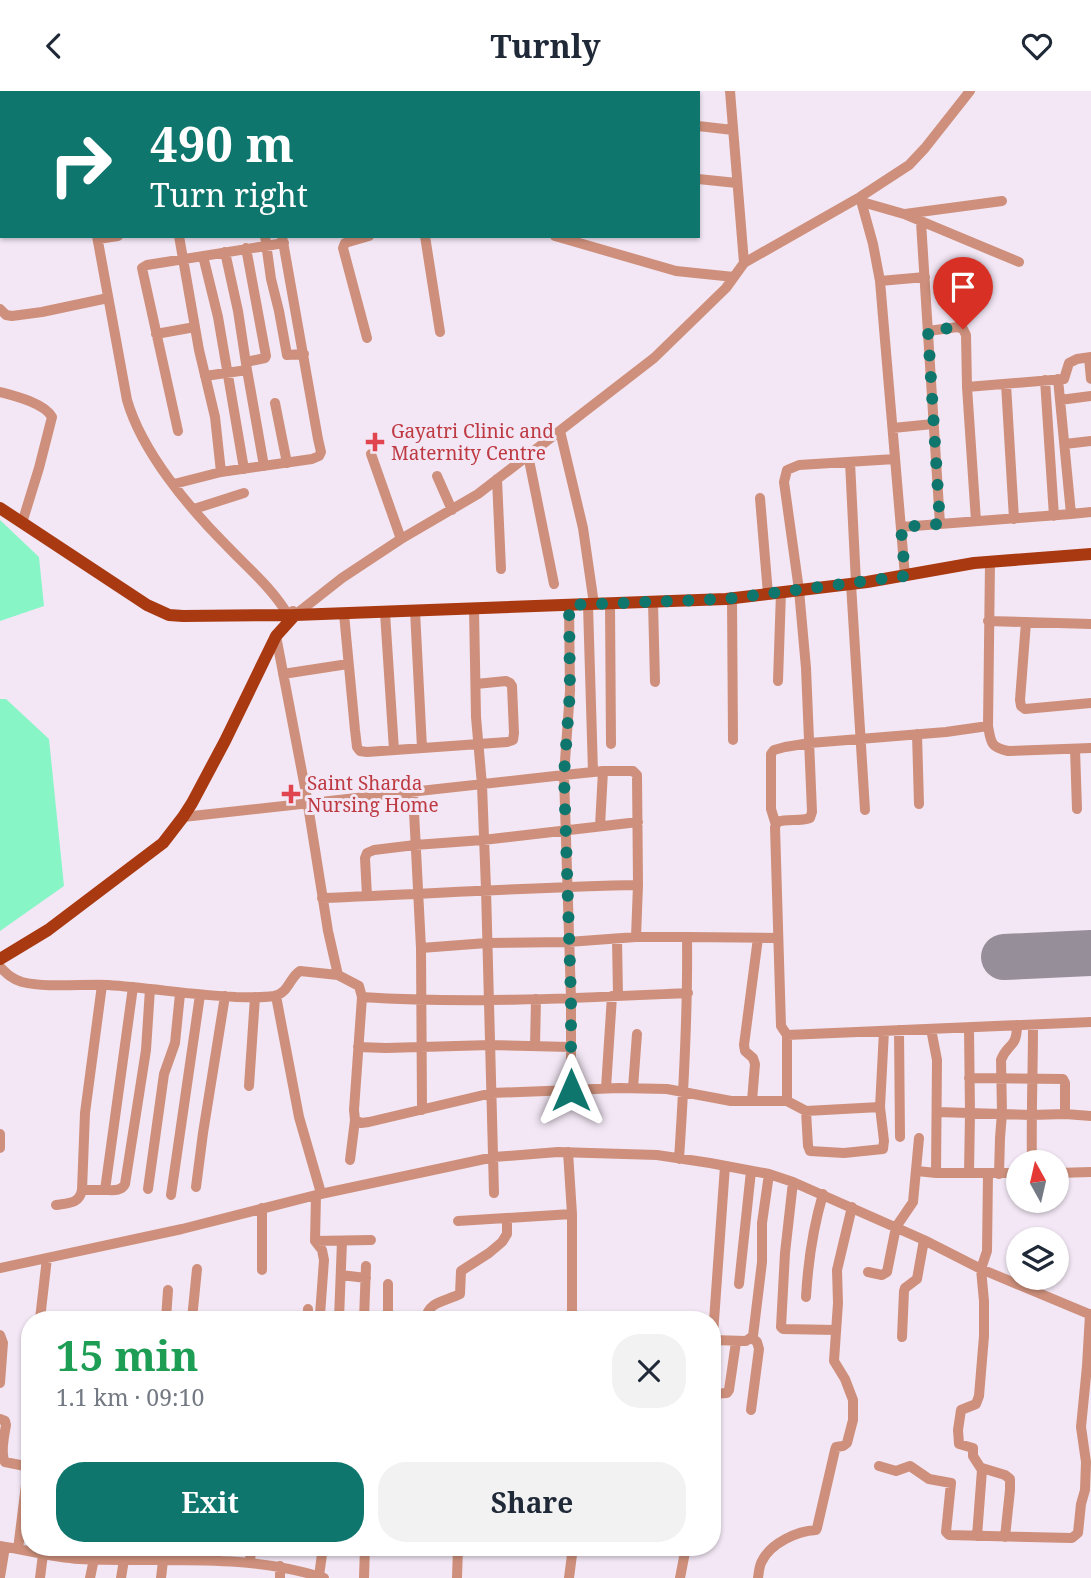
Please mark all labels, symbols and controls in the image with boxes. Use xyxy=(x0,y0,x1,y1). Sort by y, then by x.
text: Turnly xyxy=(490,24,601,67)
icon: back xyxy=(35,27,73,65)
icon: heart xyxy=(1018,27,1056,65)
text: 490 m xyxy=(150,110,294,176)
icon: right xyxy=(35,119,126,210)
text: Turn right xyxy=(150,173,308,216)
pin xyxy=(933,257,993,329)
icon: arrive xyxy=(944,268,982,306)
place label: Gayatri Clinic and Maternity Centre xyxy=(391,418,554,466)
marker: Gayatri Clinic and Maternity Centre xyxy=(365,432,385,452)
place label: Saint Sharda Nursing Home xyxy=(307,770,439,818)
marker: Saint Sharda Nursing Home xyxy=(281,784,301,804)
position arrow xyxy=(534,1053,608,1127)
north arrow xyxy=(1006,1150,1069,1213)
map controls xyxy=(1006,1150,1069,1290)
button: layers xyxy=(1006,1227,1069,1290)
text: 15 min xyxy=(56,1326,199,1383)
button: close xyxy=(612,1334,686,1408)
text: 1.1 km · 09:10 xyxy=(56,1381,204,1413)
button: Exit xyxy=(56,1462,364,1542)
button: Share xyxy=(378,1462,686,1542)

